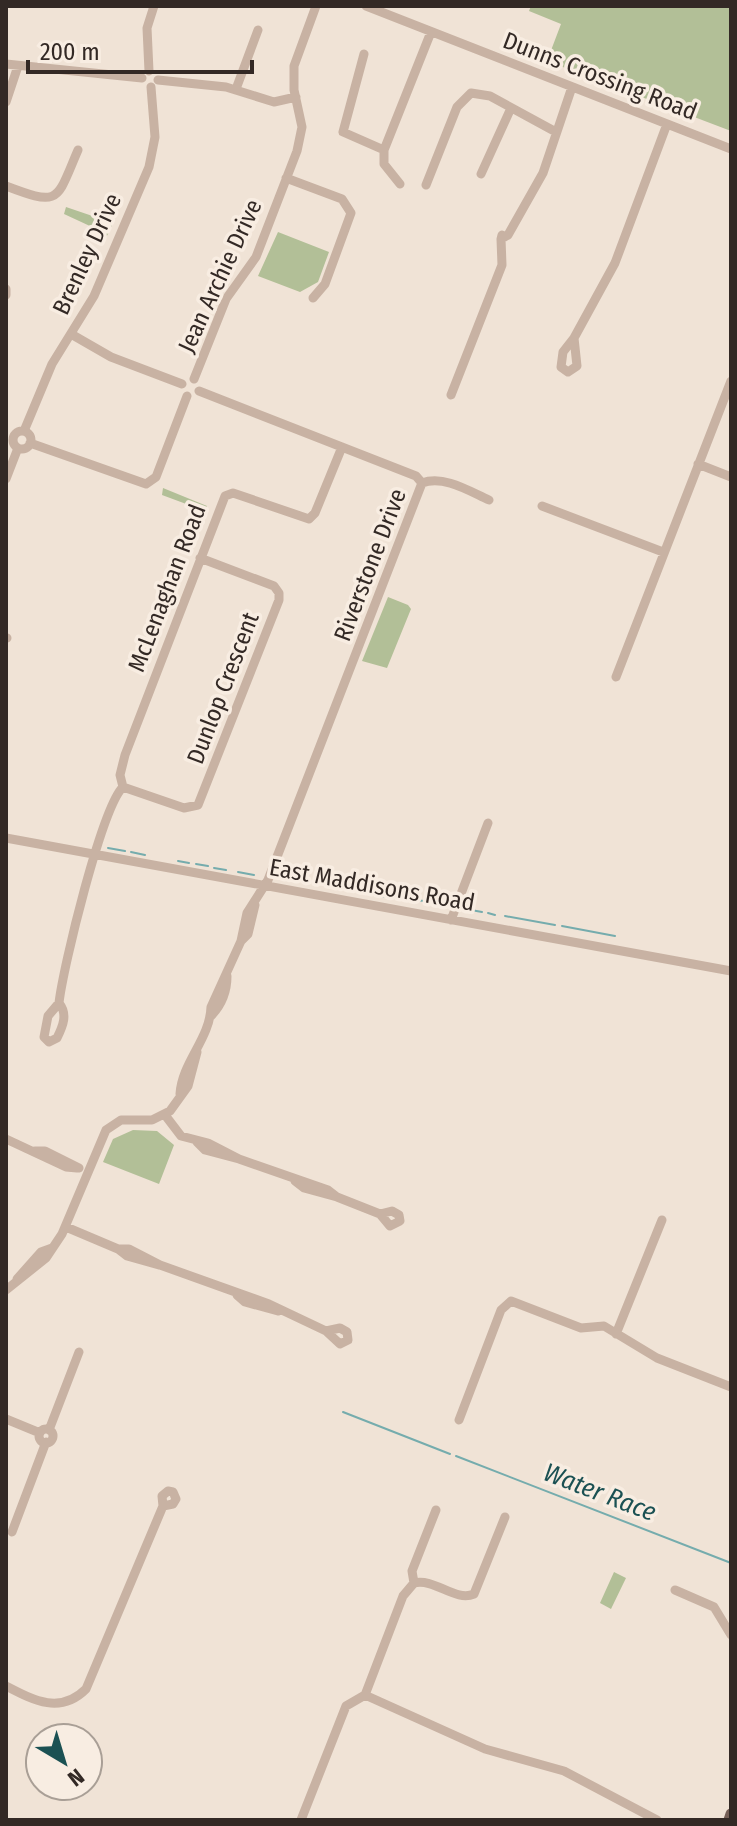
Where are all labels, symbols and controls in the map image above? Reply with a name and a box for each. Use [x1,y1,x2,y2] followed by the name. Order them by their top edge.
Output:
[28,24,252,74] scale bar
[499,26,701,126] street label: Dunns Crossing Road
[40,38,100,66] text: 200 m
[47,189,127,319] street label: Brenley Drive
[172,195,268,357] street label: Jean Archie Drive
[328,485,412,645] street label: Riverstone Drive
[122,500,212,676] street label: McLenaghan Road
[181,608,265,768] street label: Dunlop Crescent
[267,853,477,917] street label: East Maddisons Road
[539,1457,660,1528] water label: Water Race
[24,1722,104,1802] north arrow
[62,1763,90,1792] text: N

